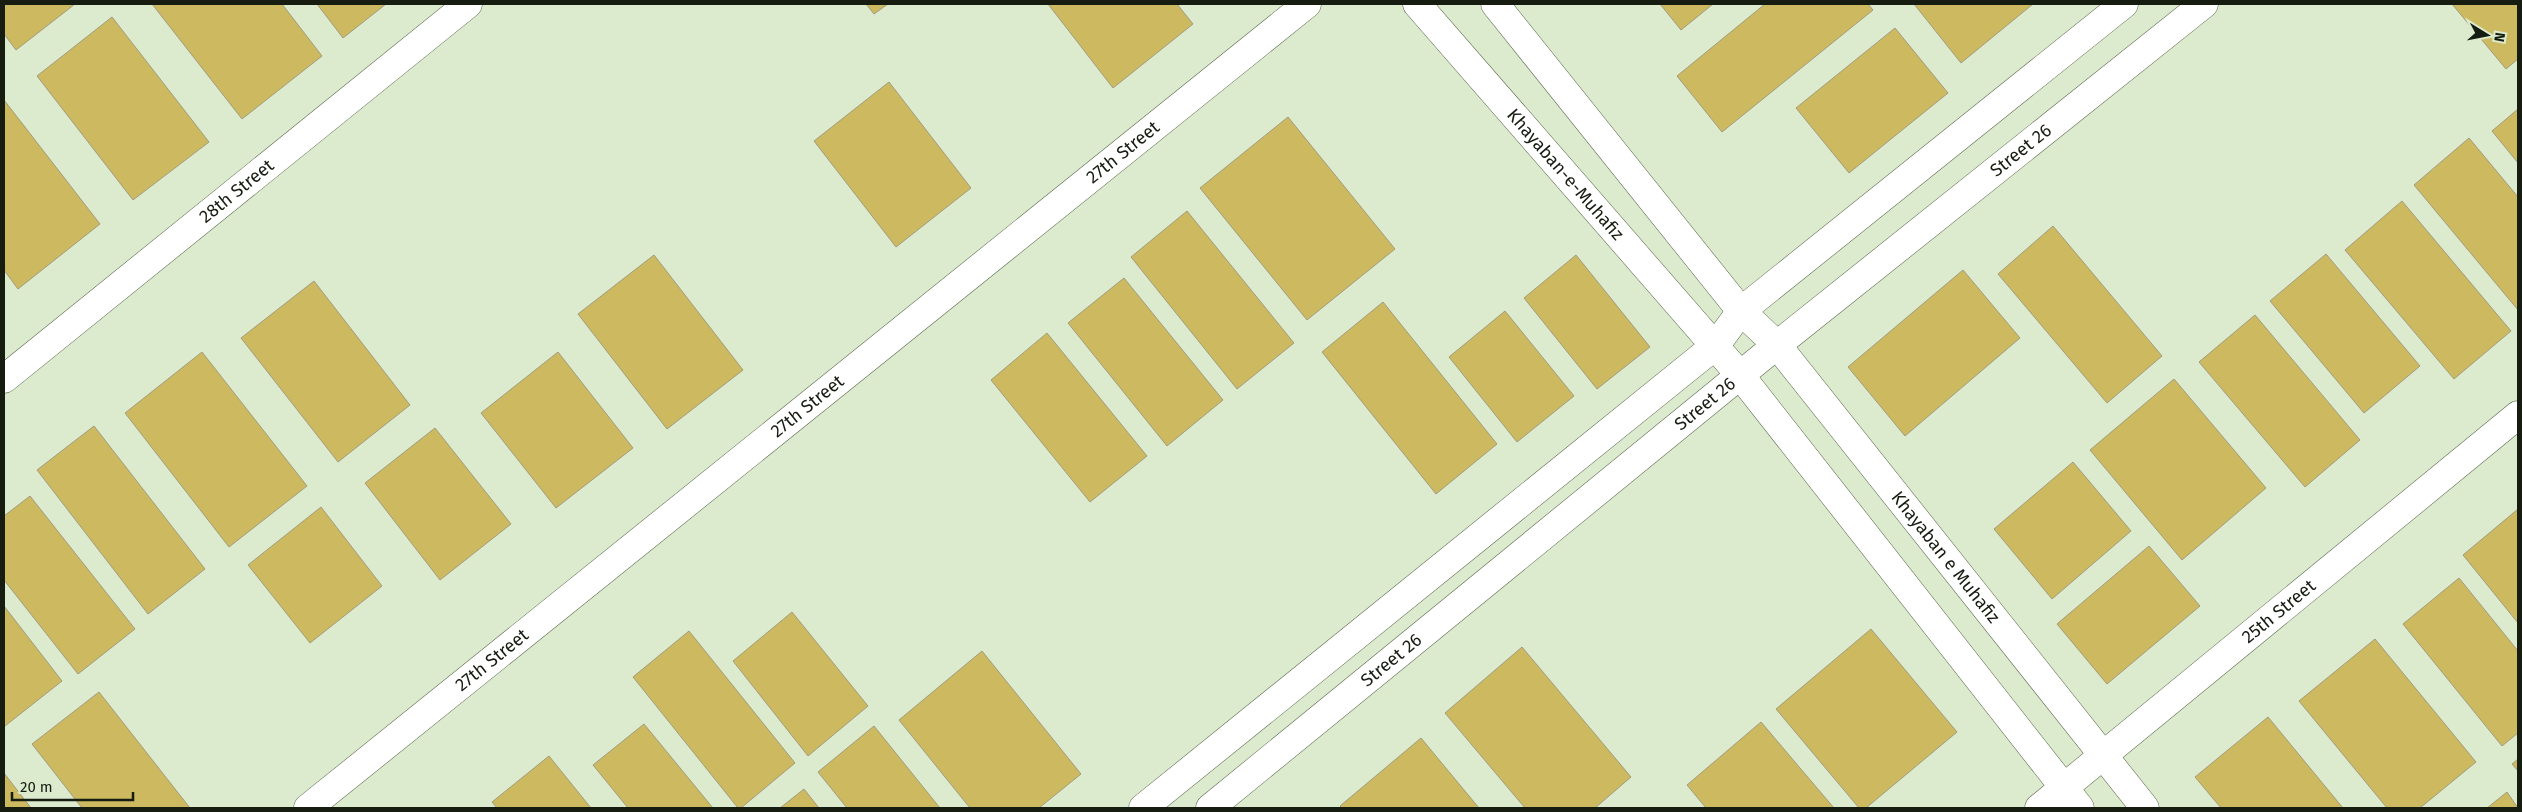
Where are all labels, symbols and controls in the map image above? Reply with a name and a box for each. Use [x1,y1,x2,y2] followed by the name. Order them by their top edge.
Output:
[2462,10,2512,60] north arrow
[2490,31,2508,43] text: N
[1502,104,1629,245] street label: Khayaban-e-Muhafiz
[1082,116,1164,188] street label: 27th Street
[1986,119,2056,181] street label: Street 26
[195,154,279,228] street label: 28th Street
[766,370,849,442] street label: 27th Street
[1670,372,1740,435] street label: Street 26
[1887,487,2005,628] street label: Khayaban e Muhafiz
[2237,574,2320,648] street label: 25th Street
[451,624,533,696] street label: 27th Street
[1356,629,1426,691] street label: Street 26
[12,770,134,802] scale bar
[20,778,53,796] text: 20 m

